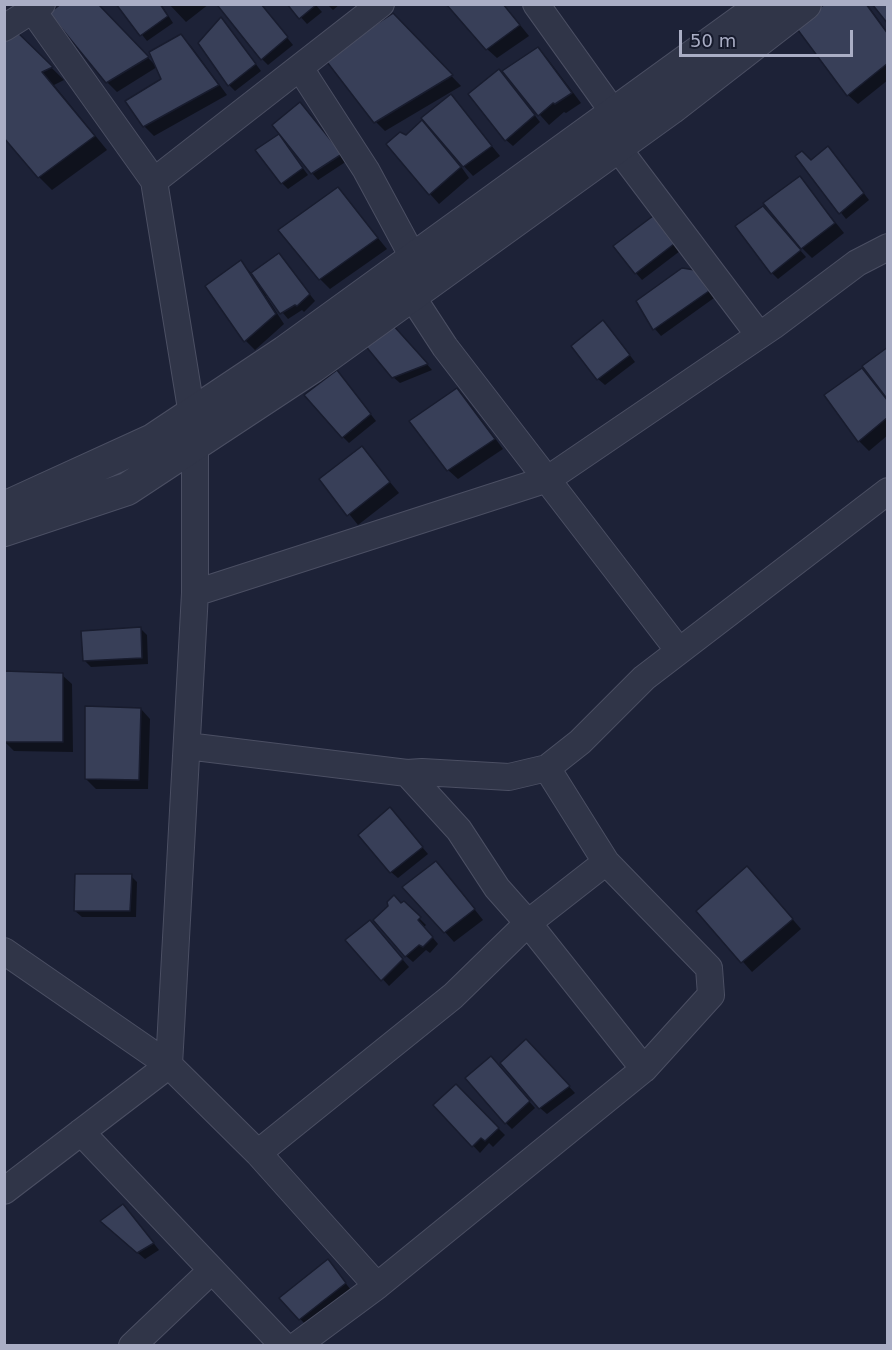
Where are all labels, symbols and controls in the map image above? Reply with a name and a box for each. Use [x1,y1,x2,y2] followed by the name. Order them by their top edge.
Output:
[682,18,856,56] scale bar
[690,30,736,51] text: 50 m

